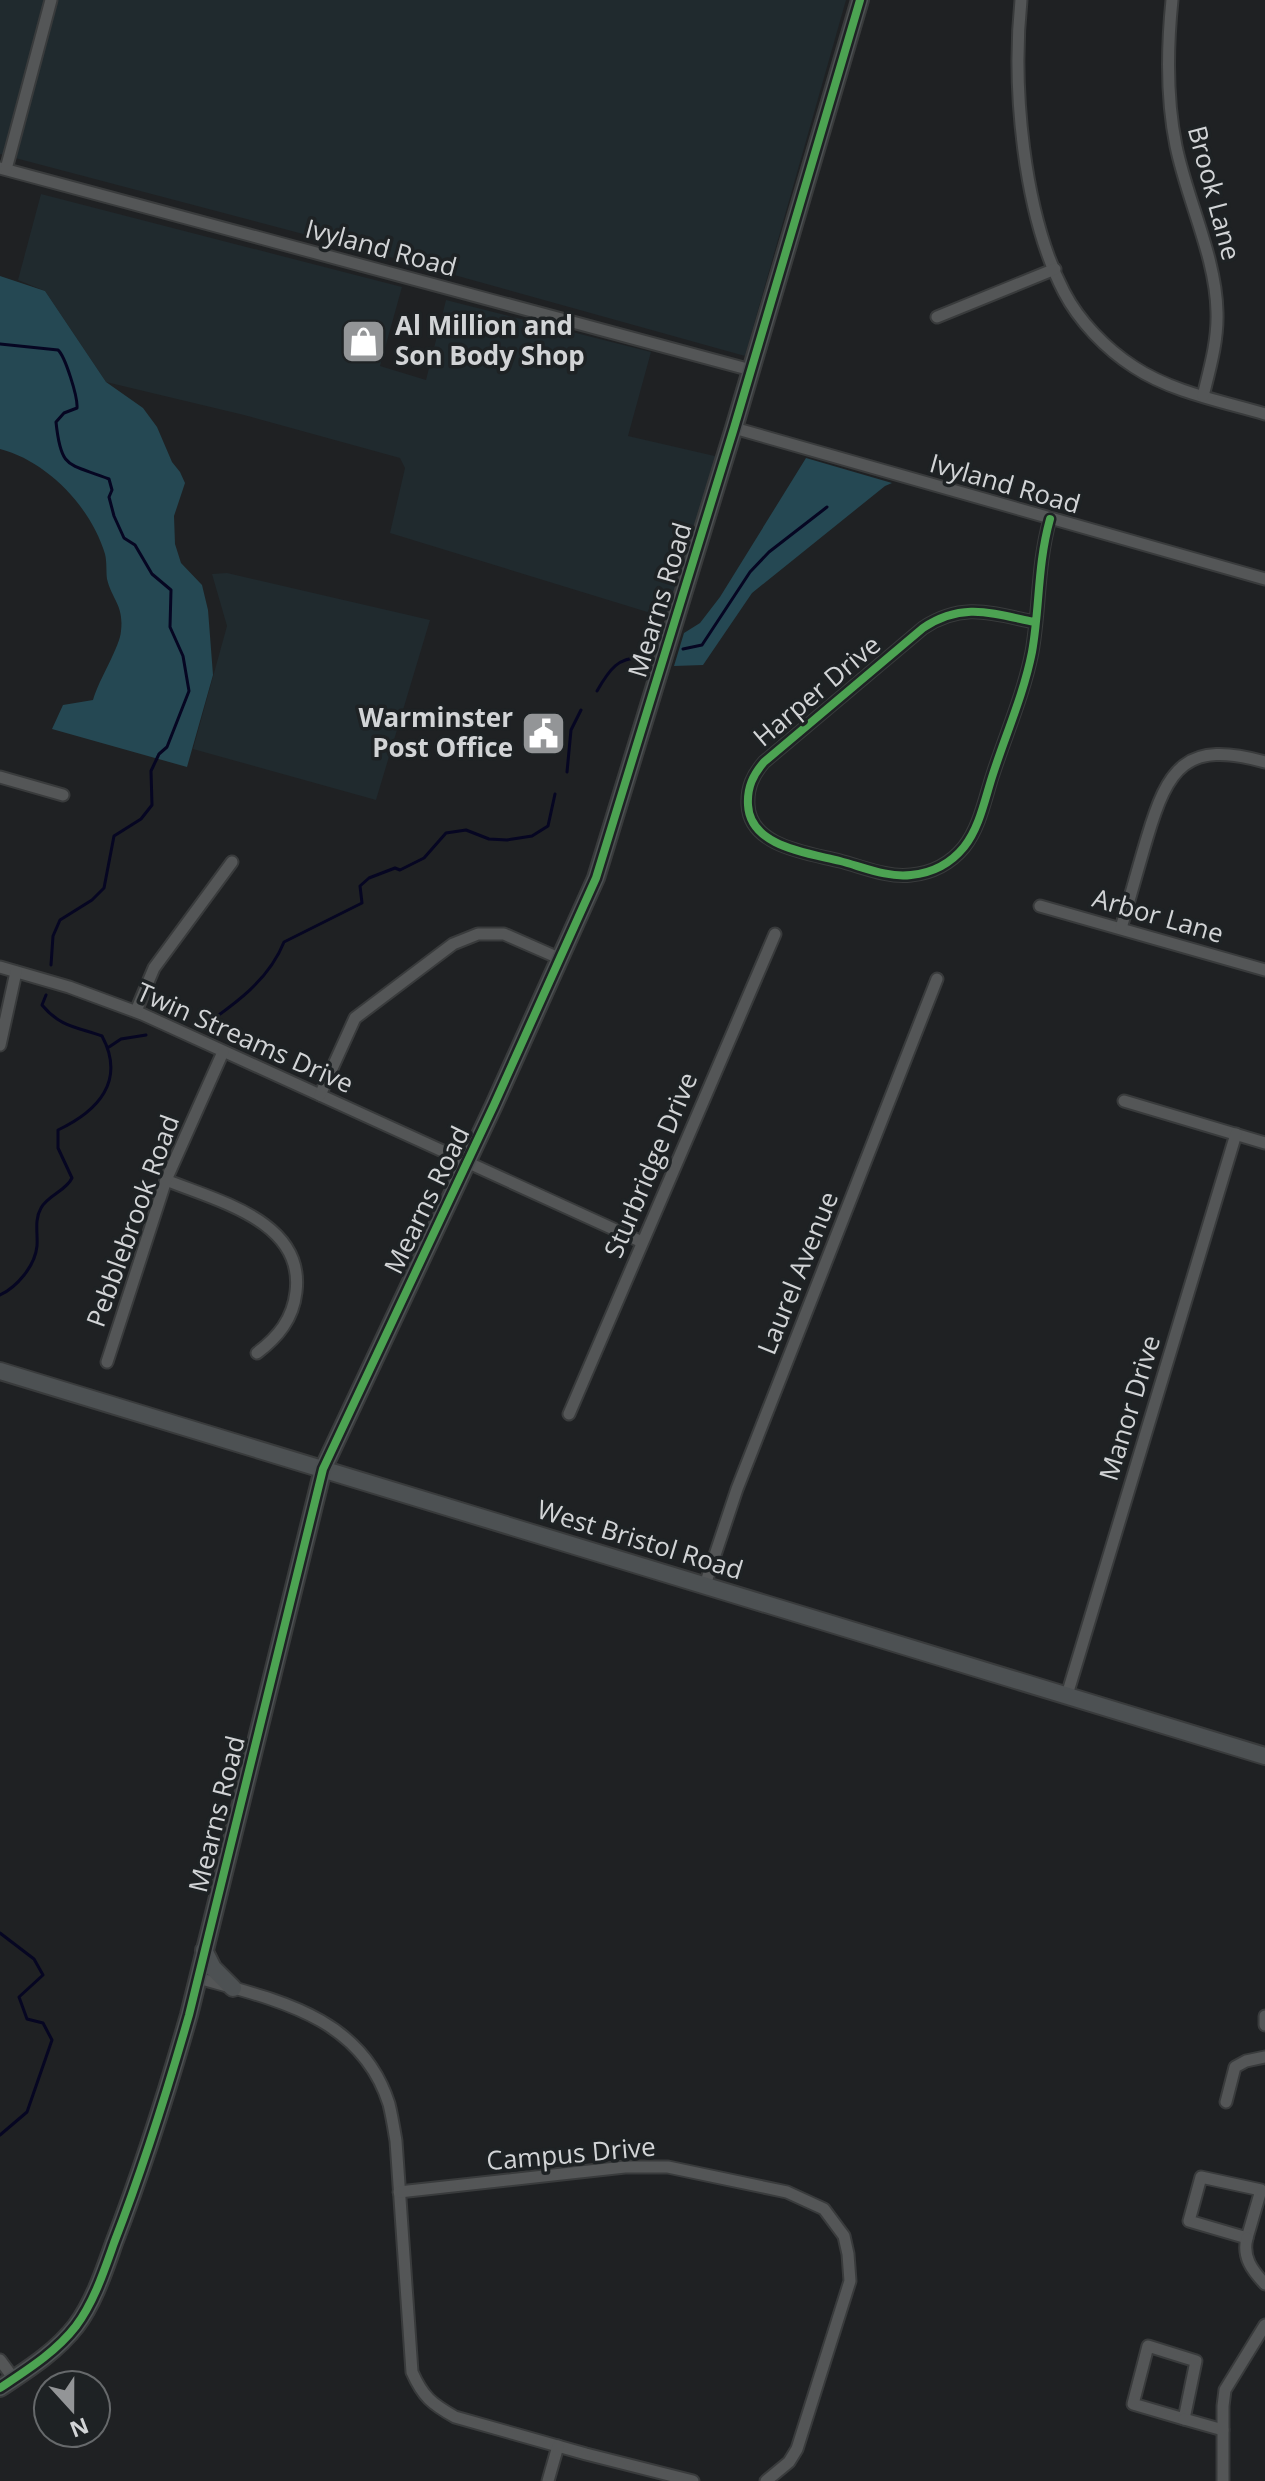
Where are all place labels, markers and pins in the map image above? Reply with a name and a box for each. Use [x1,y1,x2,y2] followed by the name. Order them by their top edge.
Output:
[395,307,585,373] place label: Al Million and Son Body Shop
[340,317,388,365] shop icon: Al Million and Son Body Shop
[358,699,513,765] place label: Warminster Post Office
[520,709,568,757] public building icon: Warminster Post Office

